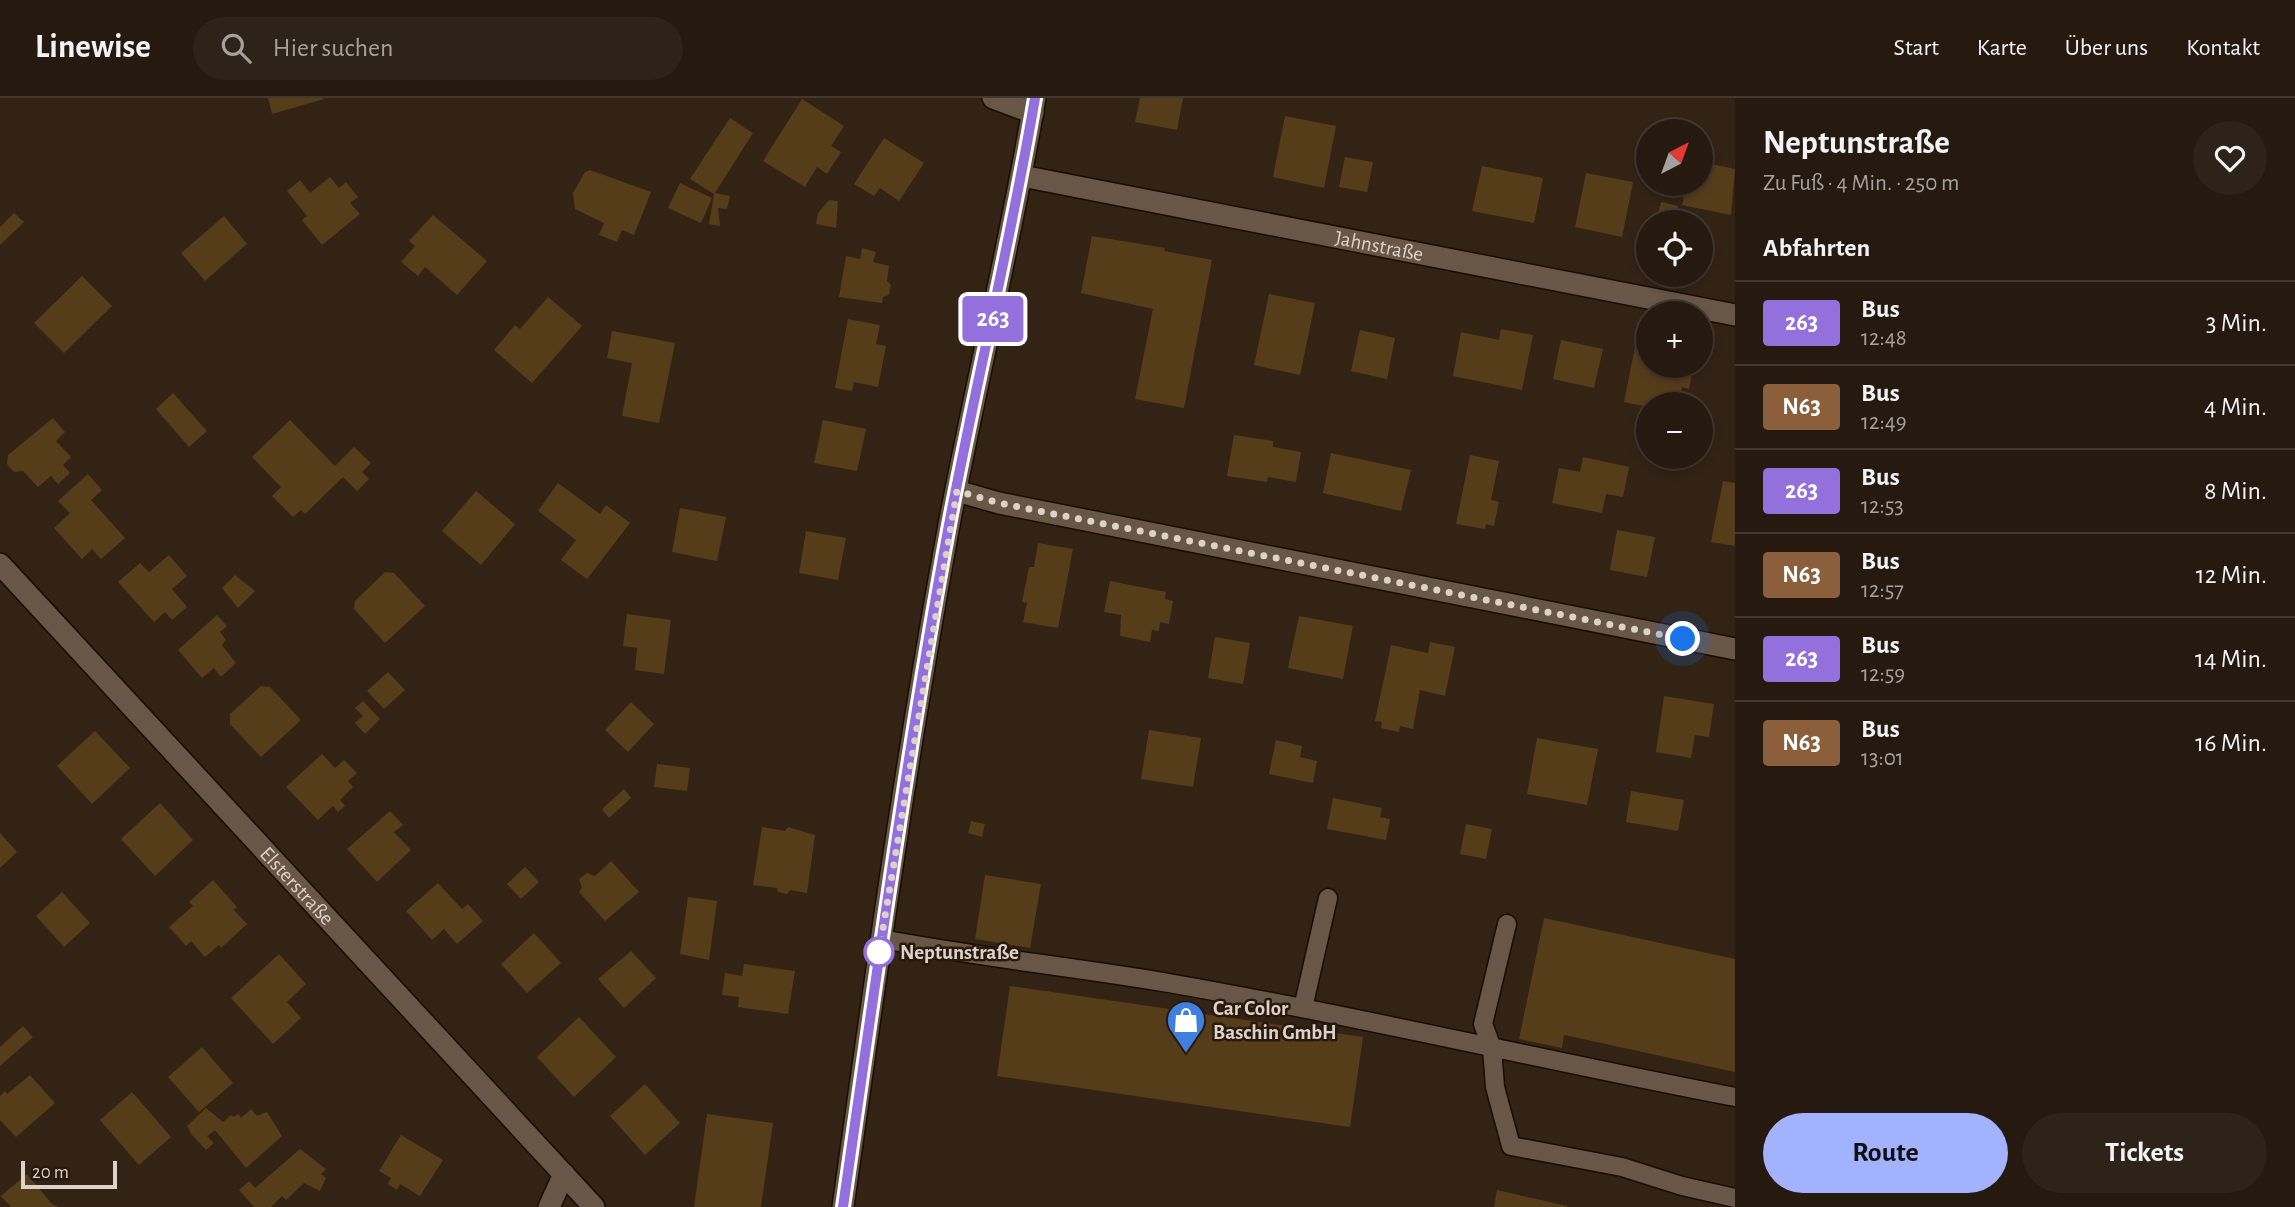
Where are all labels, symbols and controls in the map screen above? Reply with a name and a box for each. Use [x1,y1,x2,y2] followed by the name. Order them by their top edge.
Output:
[193,17,683,80] search box
[217,29,255,67] icon: search
[35,31,151,64] text: Linewise
[273,35,393,61] text: Hier suchen
[1894,36,1939,60] text: Start
[1977,36,2027,60] text: Karte
[2065,36,2148,60] text: Über uns
[2186,36,2260,60] text: Kontakt
[1636,119,1713,196] north arrow
[1636,119,1713,469] map controls
[2193,121,2267,195] button: heart
[1763,127,1950,160] text: Neptunstraße
[1763,172,1960,195] text: Zu Fuß · 4 Min. · 250 m
[1636,210,1713,287] button: locate
[1333,227,1425,265] street label: Jahnstraße
[1763,235,1870,261] text: Abfahrten
[953,296,1033,342] line badge: 263
[1861,296,1900,322] text: Bus
[1636,301,1713,378] button: +
[976,307,1010,331] text: 263
[2206,310,2267,336] text: 3 Min.
[1785,311,1818,335] text: 263
[1861,327,1907,350] text: 12:48
[1861,380,1900,406] text: Bus
[1636,392,1713,469] button: −
[2204,394,2267,420] text: 4 Min.
[1782,395,1821,419] text: N63
[1861,411,1907,434] text: 12:49
[1861,464,1900,490] text: Bus
[2204,478,2267,504] text: 8 Min.
[1785,479,1818,503] text: 263
[1861,495,1904,518] text: 12:53
[1861,548,1900,574] text: Bus
[2196,562,2267,588] text: 12 Min.
[1782,563,1821,587] text: N63
[1861,579,1904,602] text: 12:57
[1665,621,1700,656] your location
[1861,632,1900,658] text: Bus
[2195,646,2267,672] text: 14 Min.
[1785,647,1818,671] text: 263
[1861,663,1905,686] text: 12:59
[1861,716,1900,742] text: Bus
[2195,730,2267,756] text: 16 Min.
[1782,731,1821,755] text: N63
[1861,747,1904,770] text: 13:01
[256,843,338,929] street label: Elsterstraße
[864,937,894,967] marker: Neptunstraße
[900,942,1019,963] place label: Neptunstraße
[1213,998,1337,1043] place label: Car Color Baschin GmbH
[1165,999,1207,1054] shop icon: Car Color Baschin GmbH
[1763,1113,2008,1193] button: Route
[2022,1113,2267,1193] button: Tickets
[21,1158,117,1190] scale bar
[32,1163,69,1182] text: 20 m

